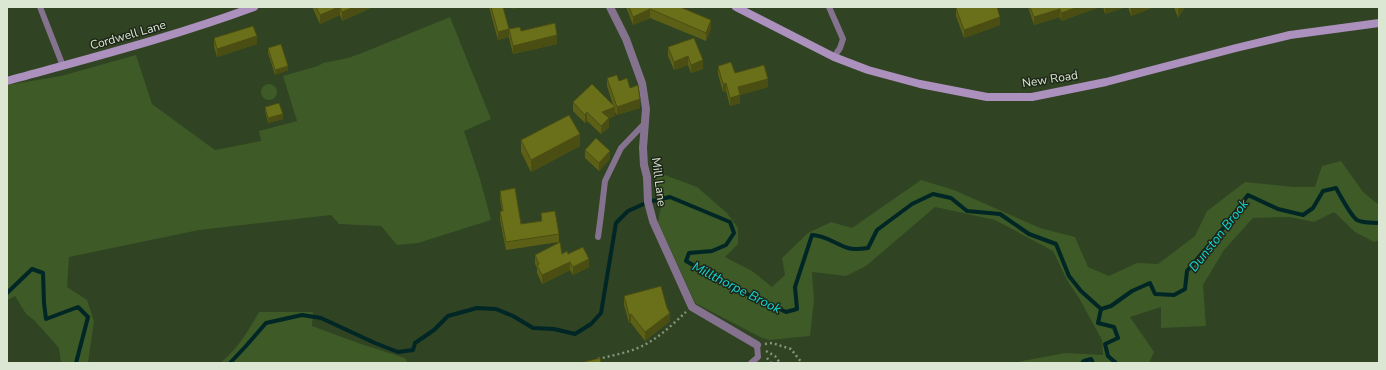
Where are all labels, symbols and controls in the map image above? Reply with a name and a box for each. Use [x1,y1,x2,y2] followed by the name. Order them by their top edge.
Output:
[88,17,168,53] street label: Cordwell Lane
[1021,67,1079,91] street label: New Road
[648,157,670,207] street label: Mill Lane
[1185,195,1253,276] water label: Dunston Brook
[689,258,785,318] water label: Millthorpe Brook

